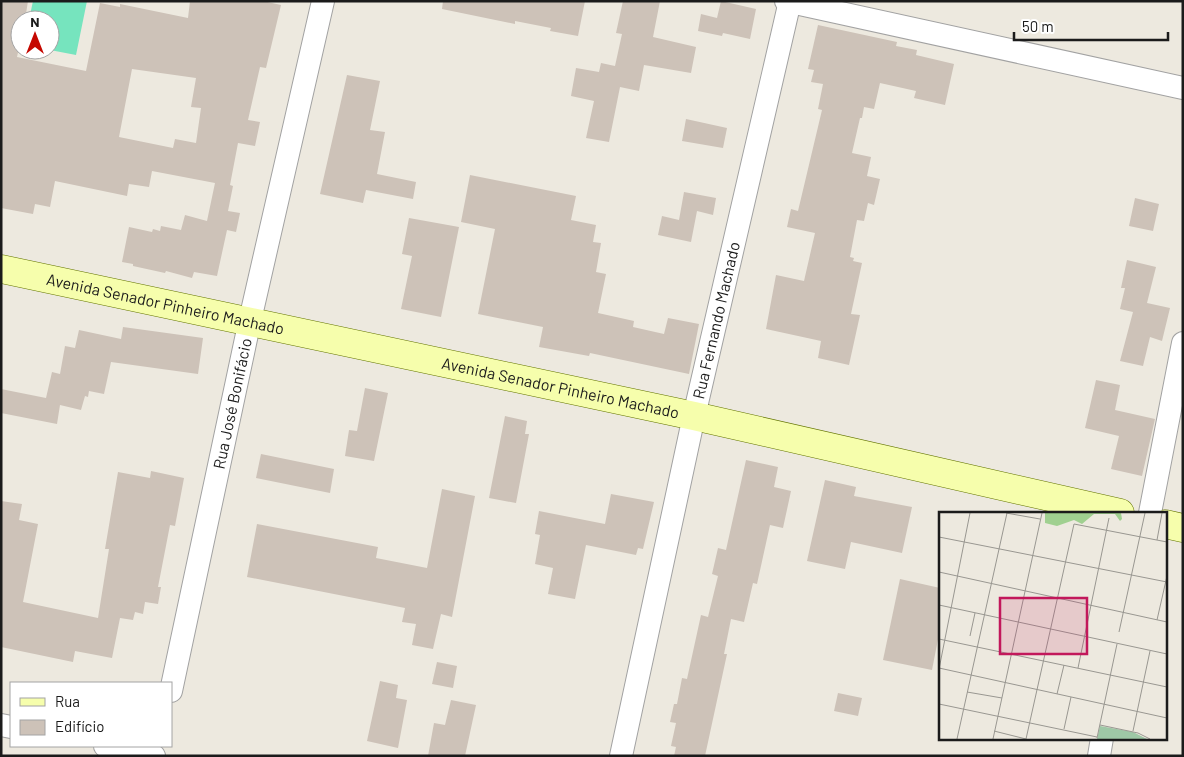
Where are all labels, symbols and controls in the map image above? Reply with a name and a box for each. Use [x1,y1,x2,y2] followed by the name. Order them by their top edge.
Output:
[10,10,60,60] north arrow
[1014,10,1168,42] scale bar
[30,13,40,30] text: N
[1022,17,1054,35] text: 50 m
[688,240,743,401] street label: Rua Fernando Machado
[45,269,286,338] street label: Avenida Senador Pinheiro Machado
[209,336,255,471] street label: Rua José Bonifácio
[440,353,681,422] street label: Avenida Senador Pinheiro Machado
[939,512,1166,740] inset map
[10,682,172,747] legend
[55,692,80,710] text: Rua
[55,717,104,735] text: Edifício

